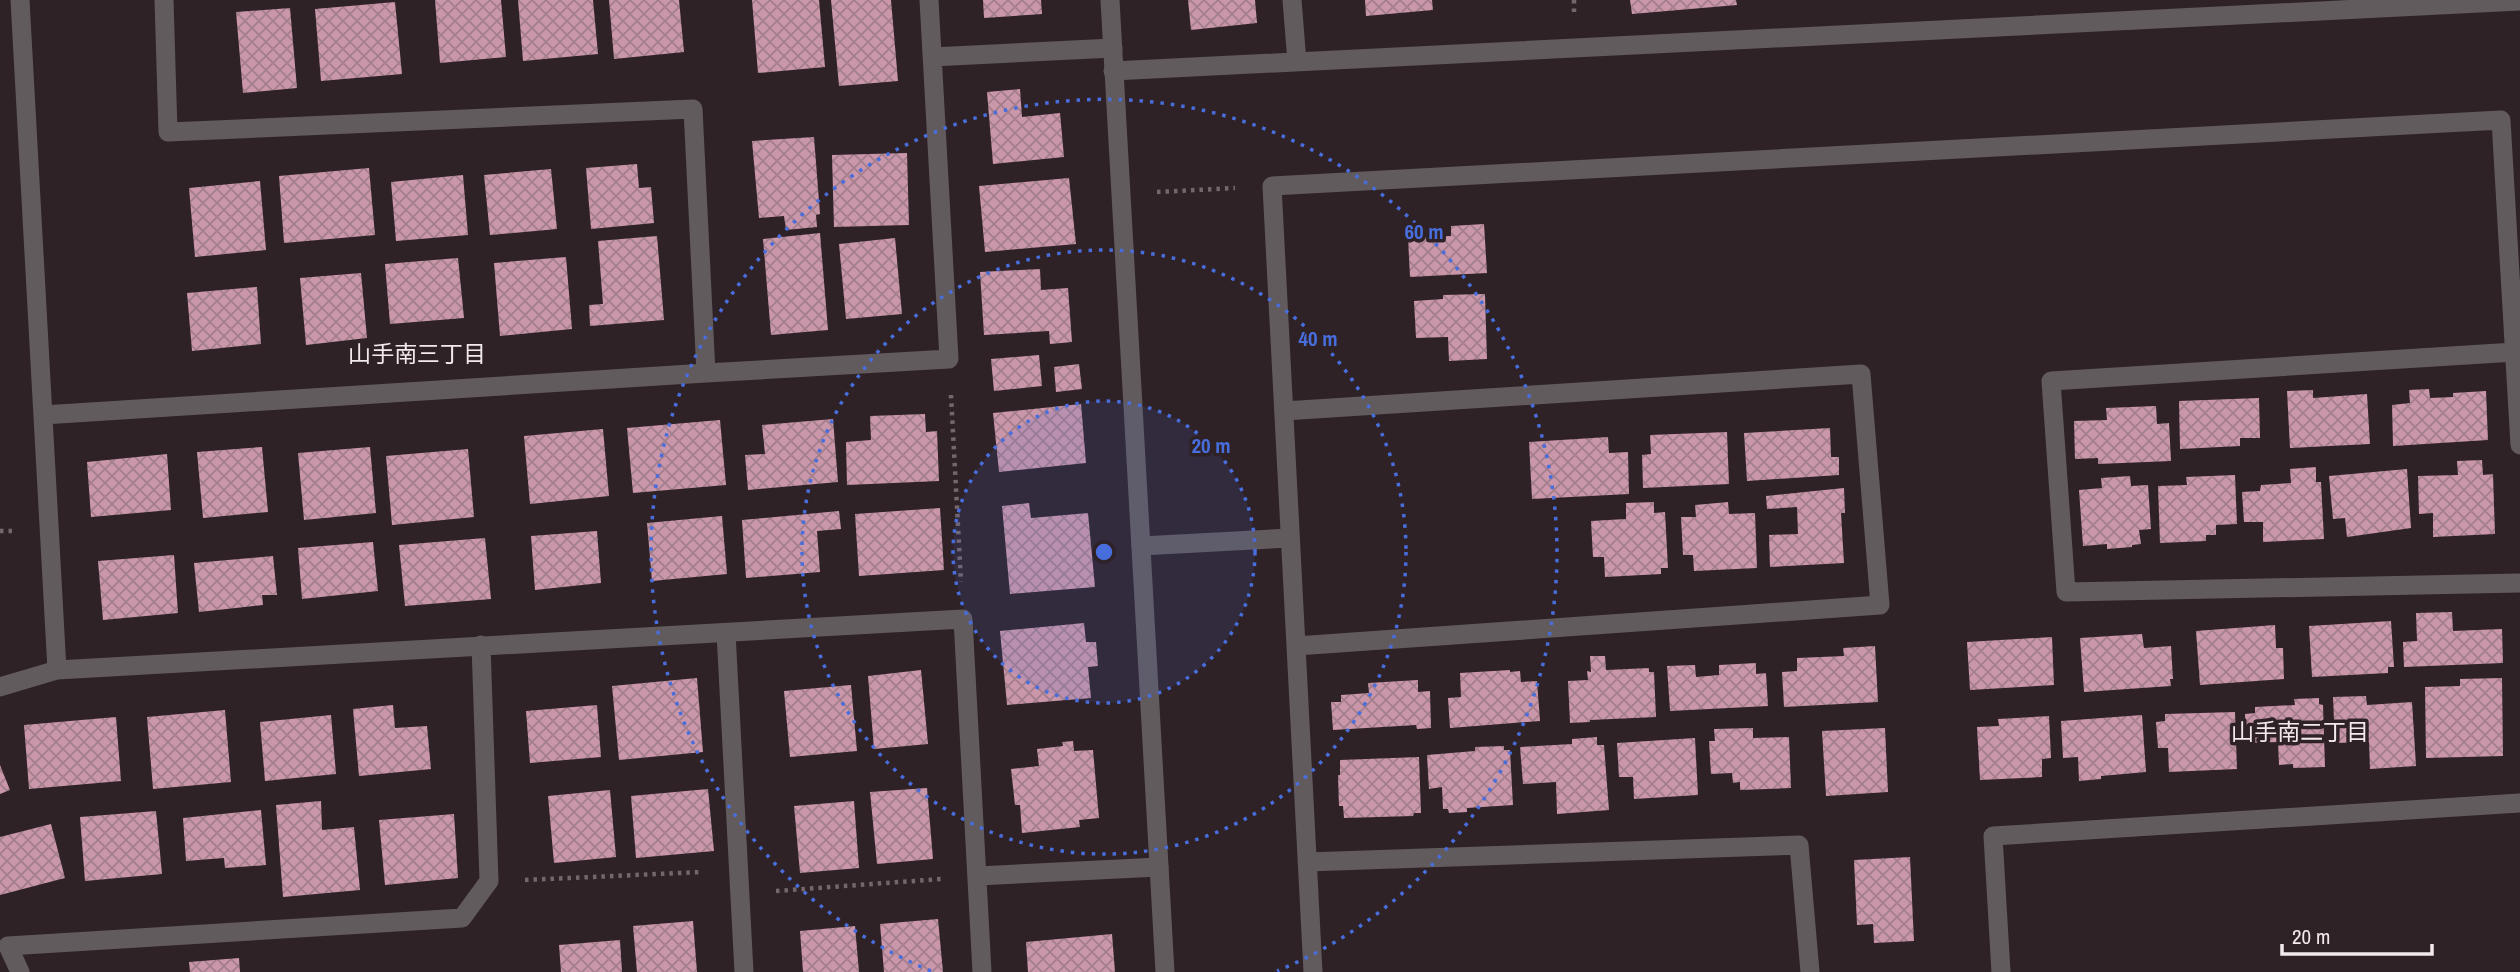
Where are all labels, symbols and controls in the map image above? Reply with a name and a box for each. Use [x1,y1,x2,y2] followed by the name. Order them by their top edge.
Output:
[1404,217,1444,246] text: 60 m
[1298,324,1338,353] text: 40 m
[348,338,486,369] district label: 山手南三丁目
[1191,431,1231,460] text: 20 m
[1092,540,1116,564] centre of rings
[2231,716,2369,747] district label: 山手南二丁目
[2282,912,2432,956] scale bar
[2292,922,2330,951] text: 20 m

